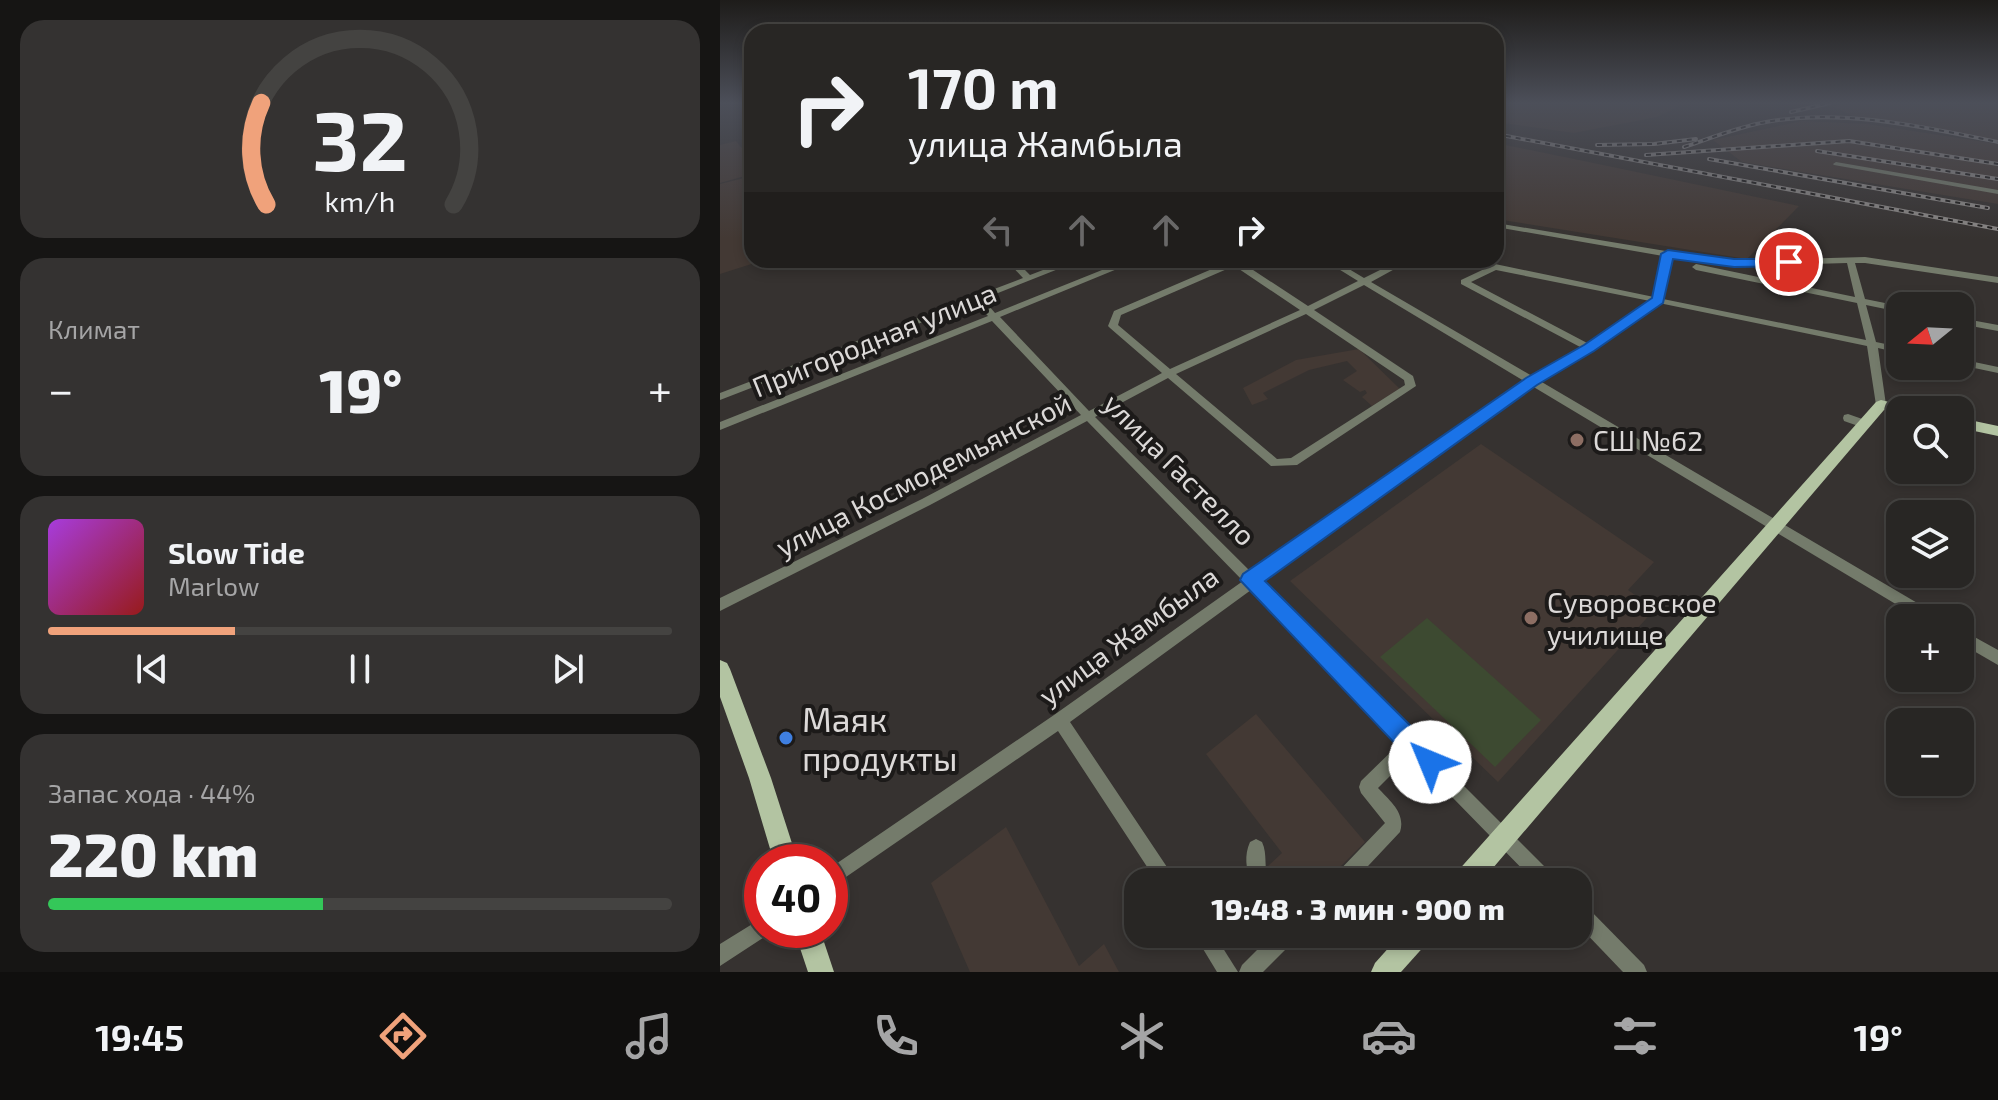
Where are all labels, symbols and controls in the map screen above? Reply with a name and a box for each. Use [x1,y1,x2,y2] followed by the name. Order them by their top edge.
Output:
[908,53,1059,120] text: 170 m
[776,56,880,160] icon: right
[312,88,408,188] text: 32
[908,121,1183,164] text: улица Жамбыла
[325,183,395,218] text: km/h
[976,208,1020,252] icon: left
[1060,208,1104,252] icon: ahead
[1144,208,1188,252] icon: ahead
[1228,208,1272,252] icon: right
[1755,228,1823,296] pin
[1767,240,1811,284] icon: arrive
[747,275,1001,403] street label: Пригородная улица
[1886,292,1974,380] north arrow
[1886,292,1974,796] map controls
[48,313,140,344] text: Климат
[319,353,402,425] text: 19°
[48,362,74,415] text: −
[648,362,672,415] text: +
[770,385,1076,563] street label: улица Космодемьянской
[1097,386,1263,552] street label: улица Гастелло
[1886,396,1974,484] button: search
[1593,423,1703,457] place label: СШ №62
[1568,431,1586,449] marker: СШ №62
[1886,500,1974,588] button: layers
[168,534,305,570] text: Slow Tide
[1032,558,1224,712] street label: улица Жамбыла
[168,570,259,601] text: Marlow
[1547,585,1717,651] place label: Суворовское училище
[1886,604,1974,692] button: +
[1522,609,1540,627] marker: Суворовское училище
[130,647,174,691] icon: previous
[338,647,382,691] icon: pause
[546,647,590,691] icon: next
[802,698,957,779] place label: Маяк продукты
[1886,708,1974,796] button: −
[1388,720,1472,804] position arrow
[777,729,795,747] marker: Маяк продукты
[48,777,255,808] text: Запас хода · 44%
[48,817,259,889] text: 220 km
[744,844,848,948] speed limit sign: 40
[1211,890,1505,926] text: 19:48 · 3 мин · 900 m
[375,1008,431,1064] icon: directions
[621,1008,677,1064] icon: music
[868,1008,924,1064] icon: phone
[1114,1008,1170,1064] icon: climate
[1361,1008,1417,1064] icon: car
[1607,1008,1663,1064] icon: filters
[95,1015,184,1058] text: 19:45
[1853,1015,1903,1058] text: 19°

